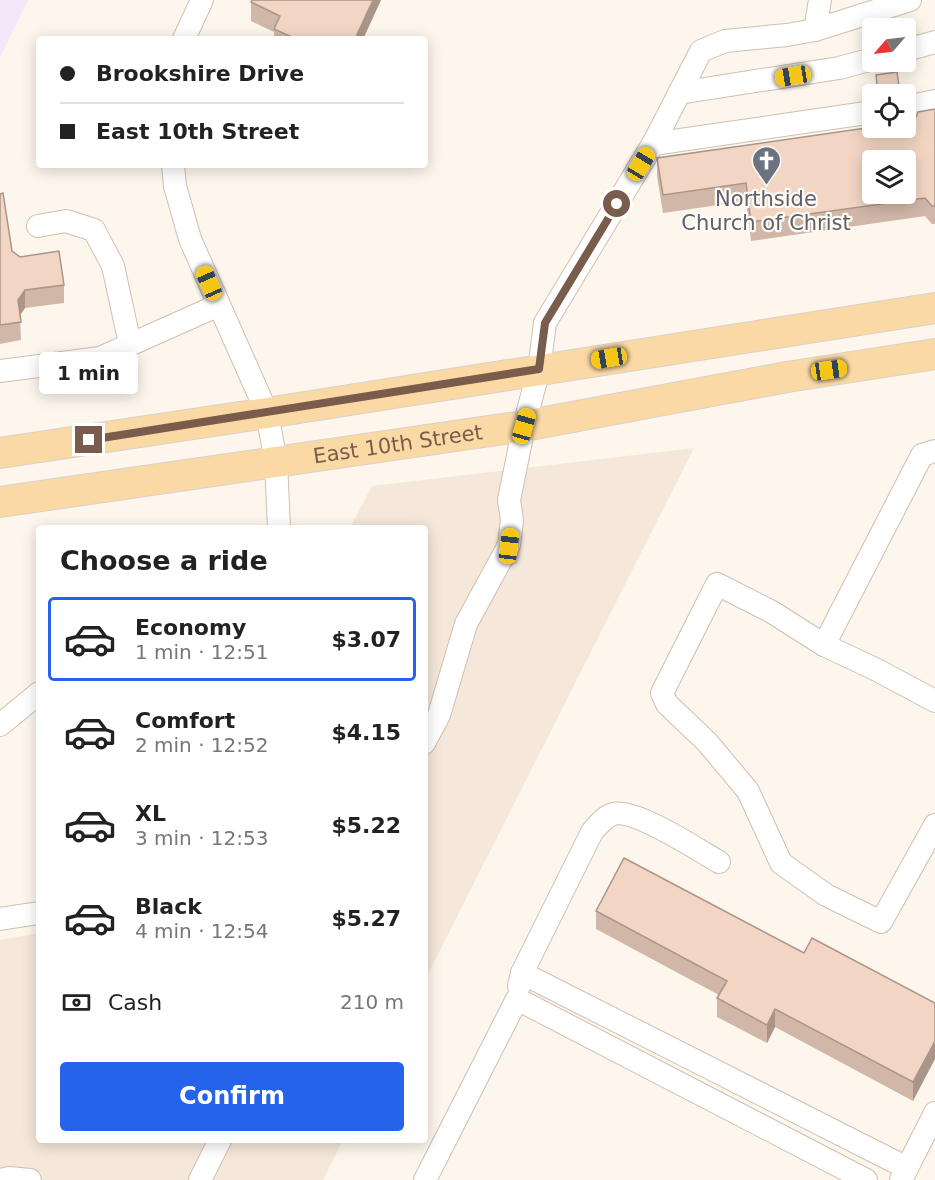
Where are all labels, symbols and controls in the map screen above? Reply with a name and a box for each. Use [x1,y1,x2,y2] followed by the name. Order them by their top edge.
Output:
[862,18,916,72] north arrow
[862,18,916,204] map controls
[96,61,304,86] text: Brookshire Drive
[774,64,812,88] car
[862,84,916,138] button: locate
[96,119,299,144] text: East 10th Street
[624,144,658,184] car
[750,144,782,186] church icon: Northside Church of Christ
[862,150,916,204] button: layers
[681,187,851,235] place label: Northside Church of Christ
[603,190,630,217] route start
[193,263,225,303] car
[590,346,628,370] car
[40,353,138,395] callout: 1 min
[810,359,848,381] car
[57,361,120,385] text: 1 min
[510,406,538,446] car
[312,420,484,468] street label: East 10th Street
[75,426,102,453] route end
[498,527,520,565] car
[60,545,268,576] text: Choose a ride
[63,612,117,666] icon: car
[135,615,246,640] text: Economy
[331,627,401,652] text: $3.07
[135,640,269,664] text: 1 min · 12:51
[63,705,117,759] icon: car
[135,708,235,733] text: Comfort
[331,720,401,745] text: $4.15
[135,733,269,757] text: 2 min · 12:52
[63,798,117,852] icon: car
[135,801,166,826] text: XL
[331,813,401,838] text: $5.22
[135,826,269,850] text: 3 min · 12:53
[63,891,117,945] icon: car
[135,894,202,919] text: Black
[331,906,401,931] text: $5.27
[135,919,269,943] text: 4 min · 12:54
[60,986,93,1019] icon: cash
[108,990,162,1015] text: Cash
[340,990,404,1014] text: 210 m
[60,1062,404,1131] button: Confirm

